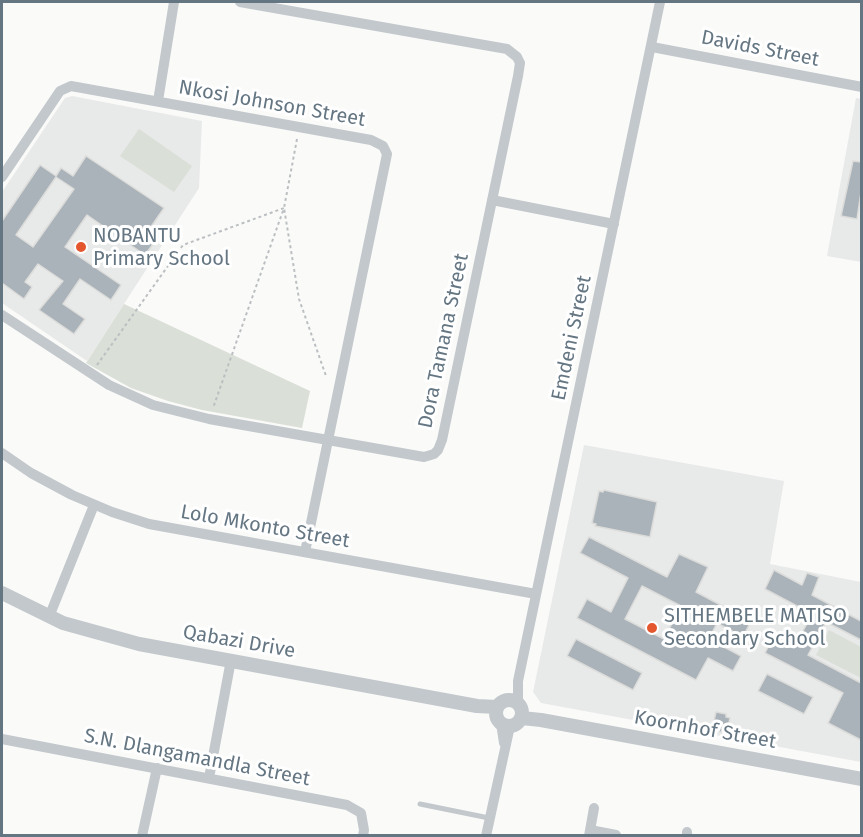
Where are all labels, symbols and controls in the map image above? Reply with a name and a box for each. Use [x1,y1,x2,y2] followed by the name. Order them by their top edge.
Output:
[699,26,821,72] street label: Davids Street
[177,76,367,132] street label: Nkosi Johnson Street
[93,224,230,271] place label: NOBANTU Primary School
[74,240,88,254] marker: NOBANTU Primary School
[414,251,474,431] street label: Dora Tamana Street
[547,273,597,403] street label: Emdeni Street
[179,500,351,554] street label: Lolo Mkonto Street
[664,604,847,651] place label: SITHEMBELE MATISO Secondary School
[181,620,297,664] street label: Qabazi Drive
[645,621,659,635] marker: SITHEMBELE MATISO Secondary School
[632,706,778,754] street label: Koornhof Street
[82,724,312,792] street label: S.N. Dlangamandla Street

